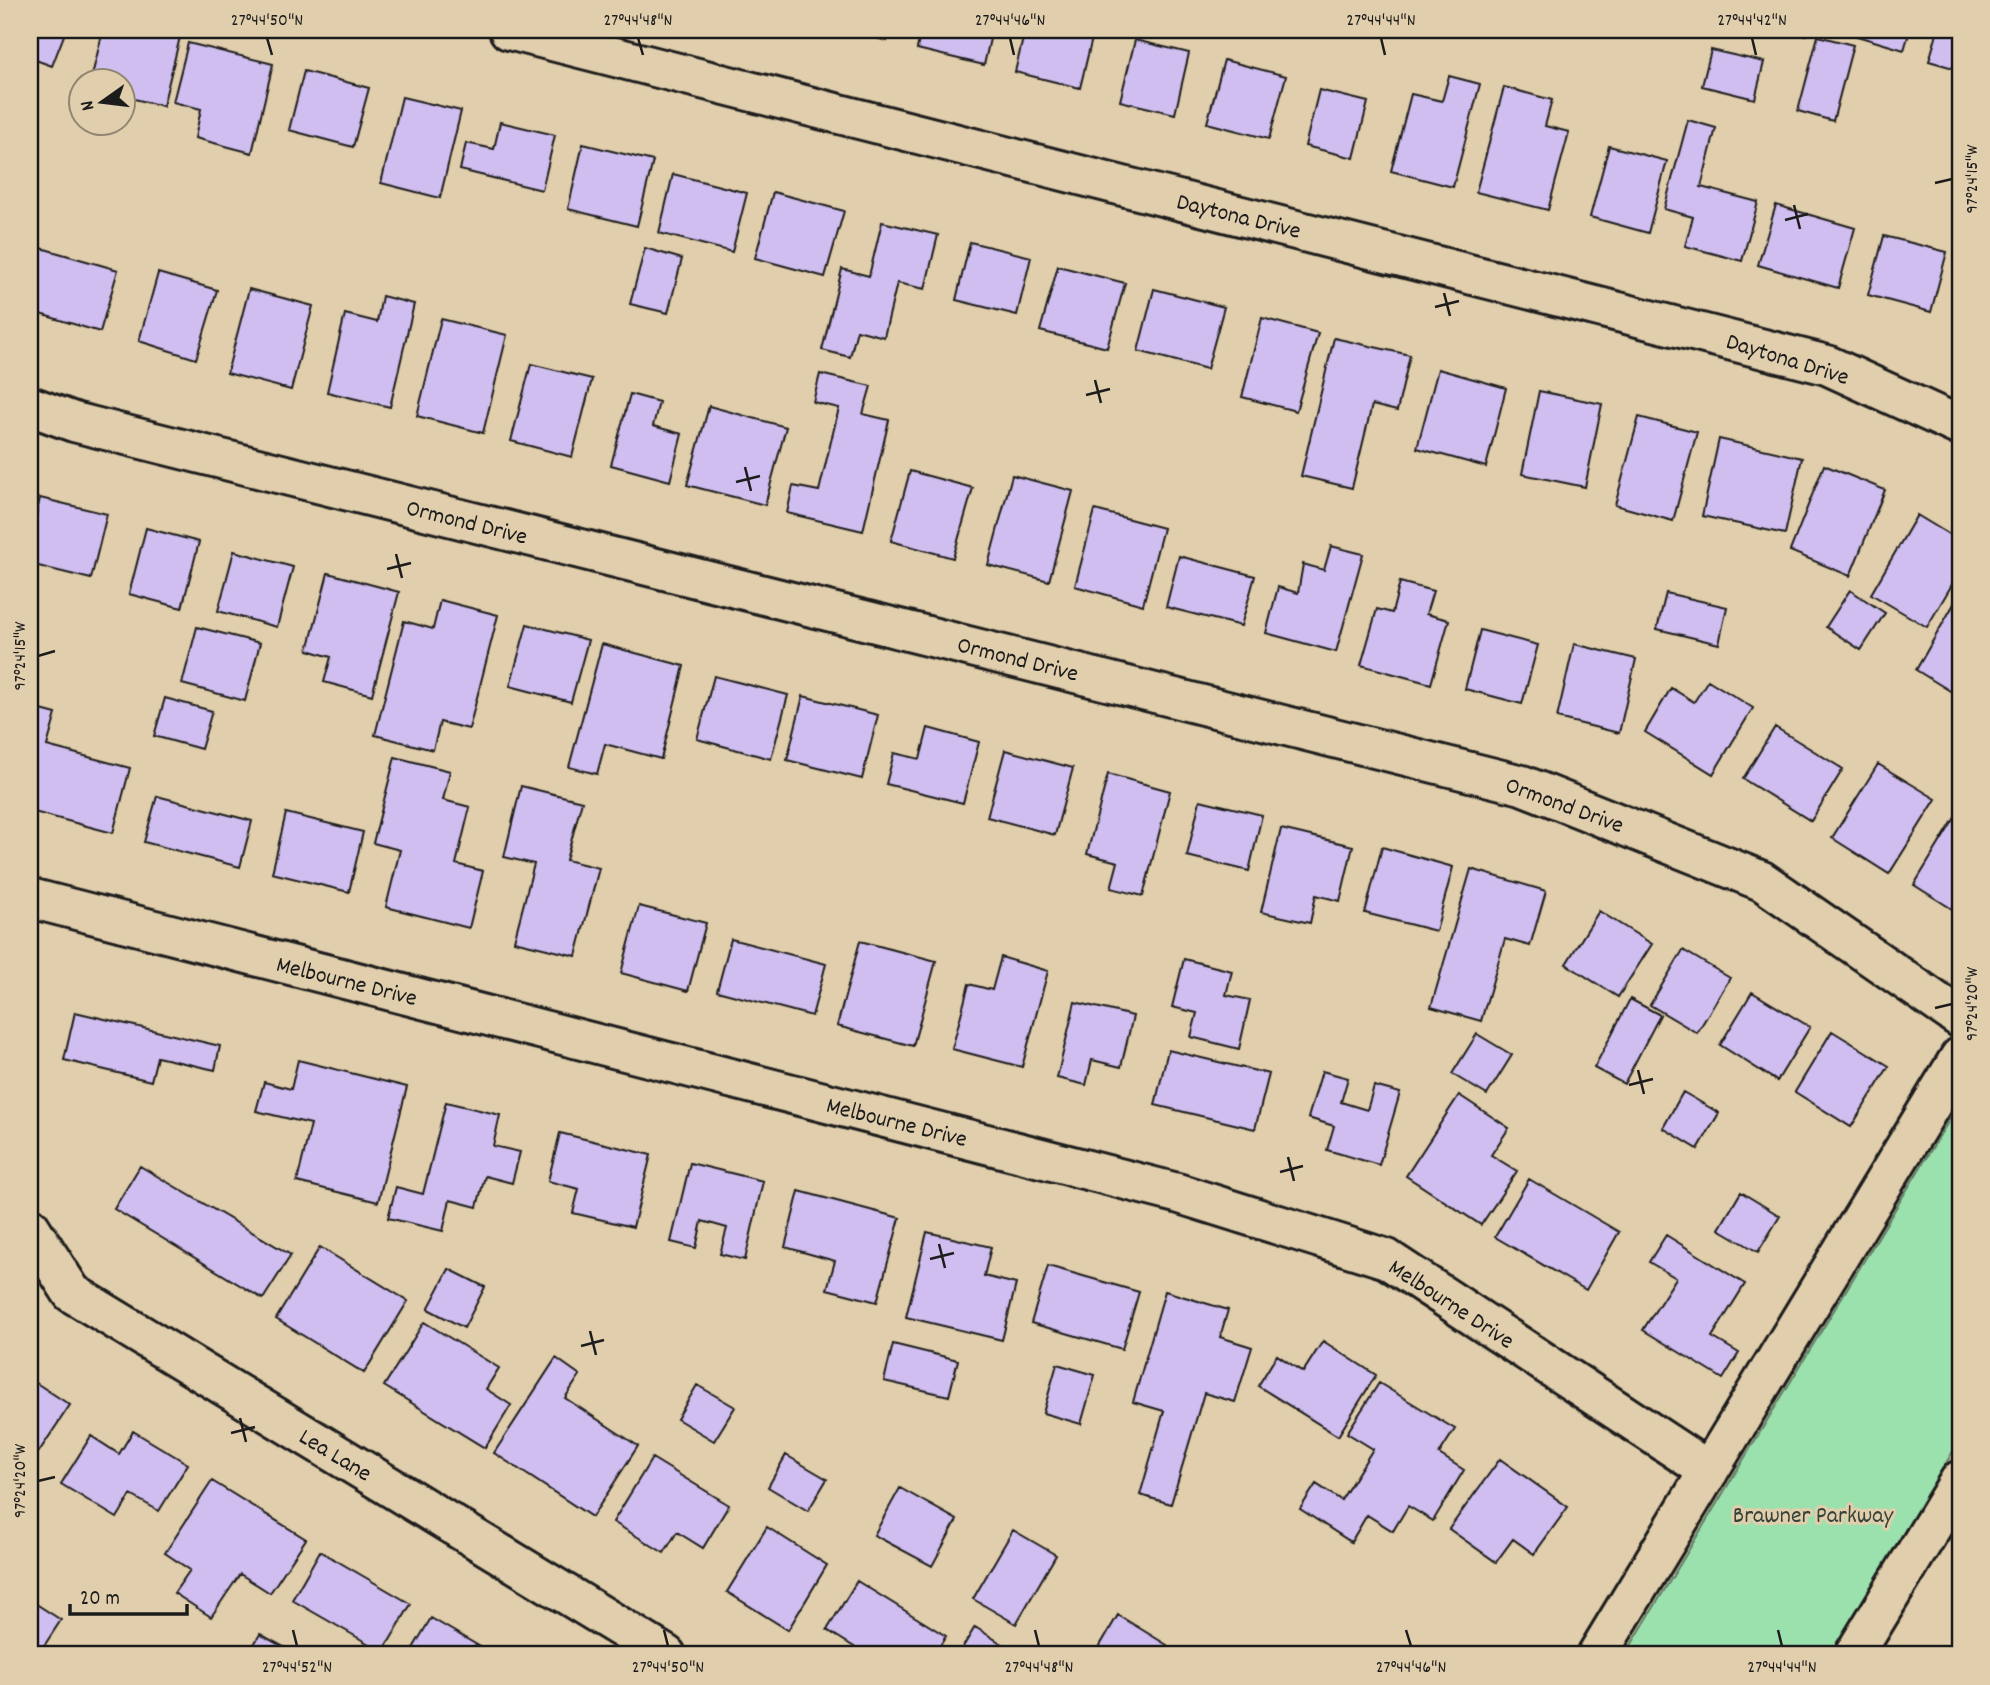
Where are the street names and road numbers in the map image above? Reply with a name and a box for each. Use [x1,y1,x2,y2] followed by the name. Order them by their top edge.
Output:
[1173,186,1304,250] street label: Daytona Drive
[1721,326,1853,396] street label: Daytona Drive
[402,492,531,555] street label: Ormond Drive
[953,629,1082,692] street label: Ormond Drive
[1500,770,1628,844] street label: Ormond Drive
[272,949,420,1017] street label: Melbourne Drive
[822,1090,970,1158] street label: Melbourne Drive
[1381,1252,1520,1359] street label: Melbourne Drive
[291,1421,377,1492] street label: Lea Lane

